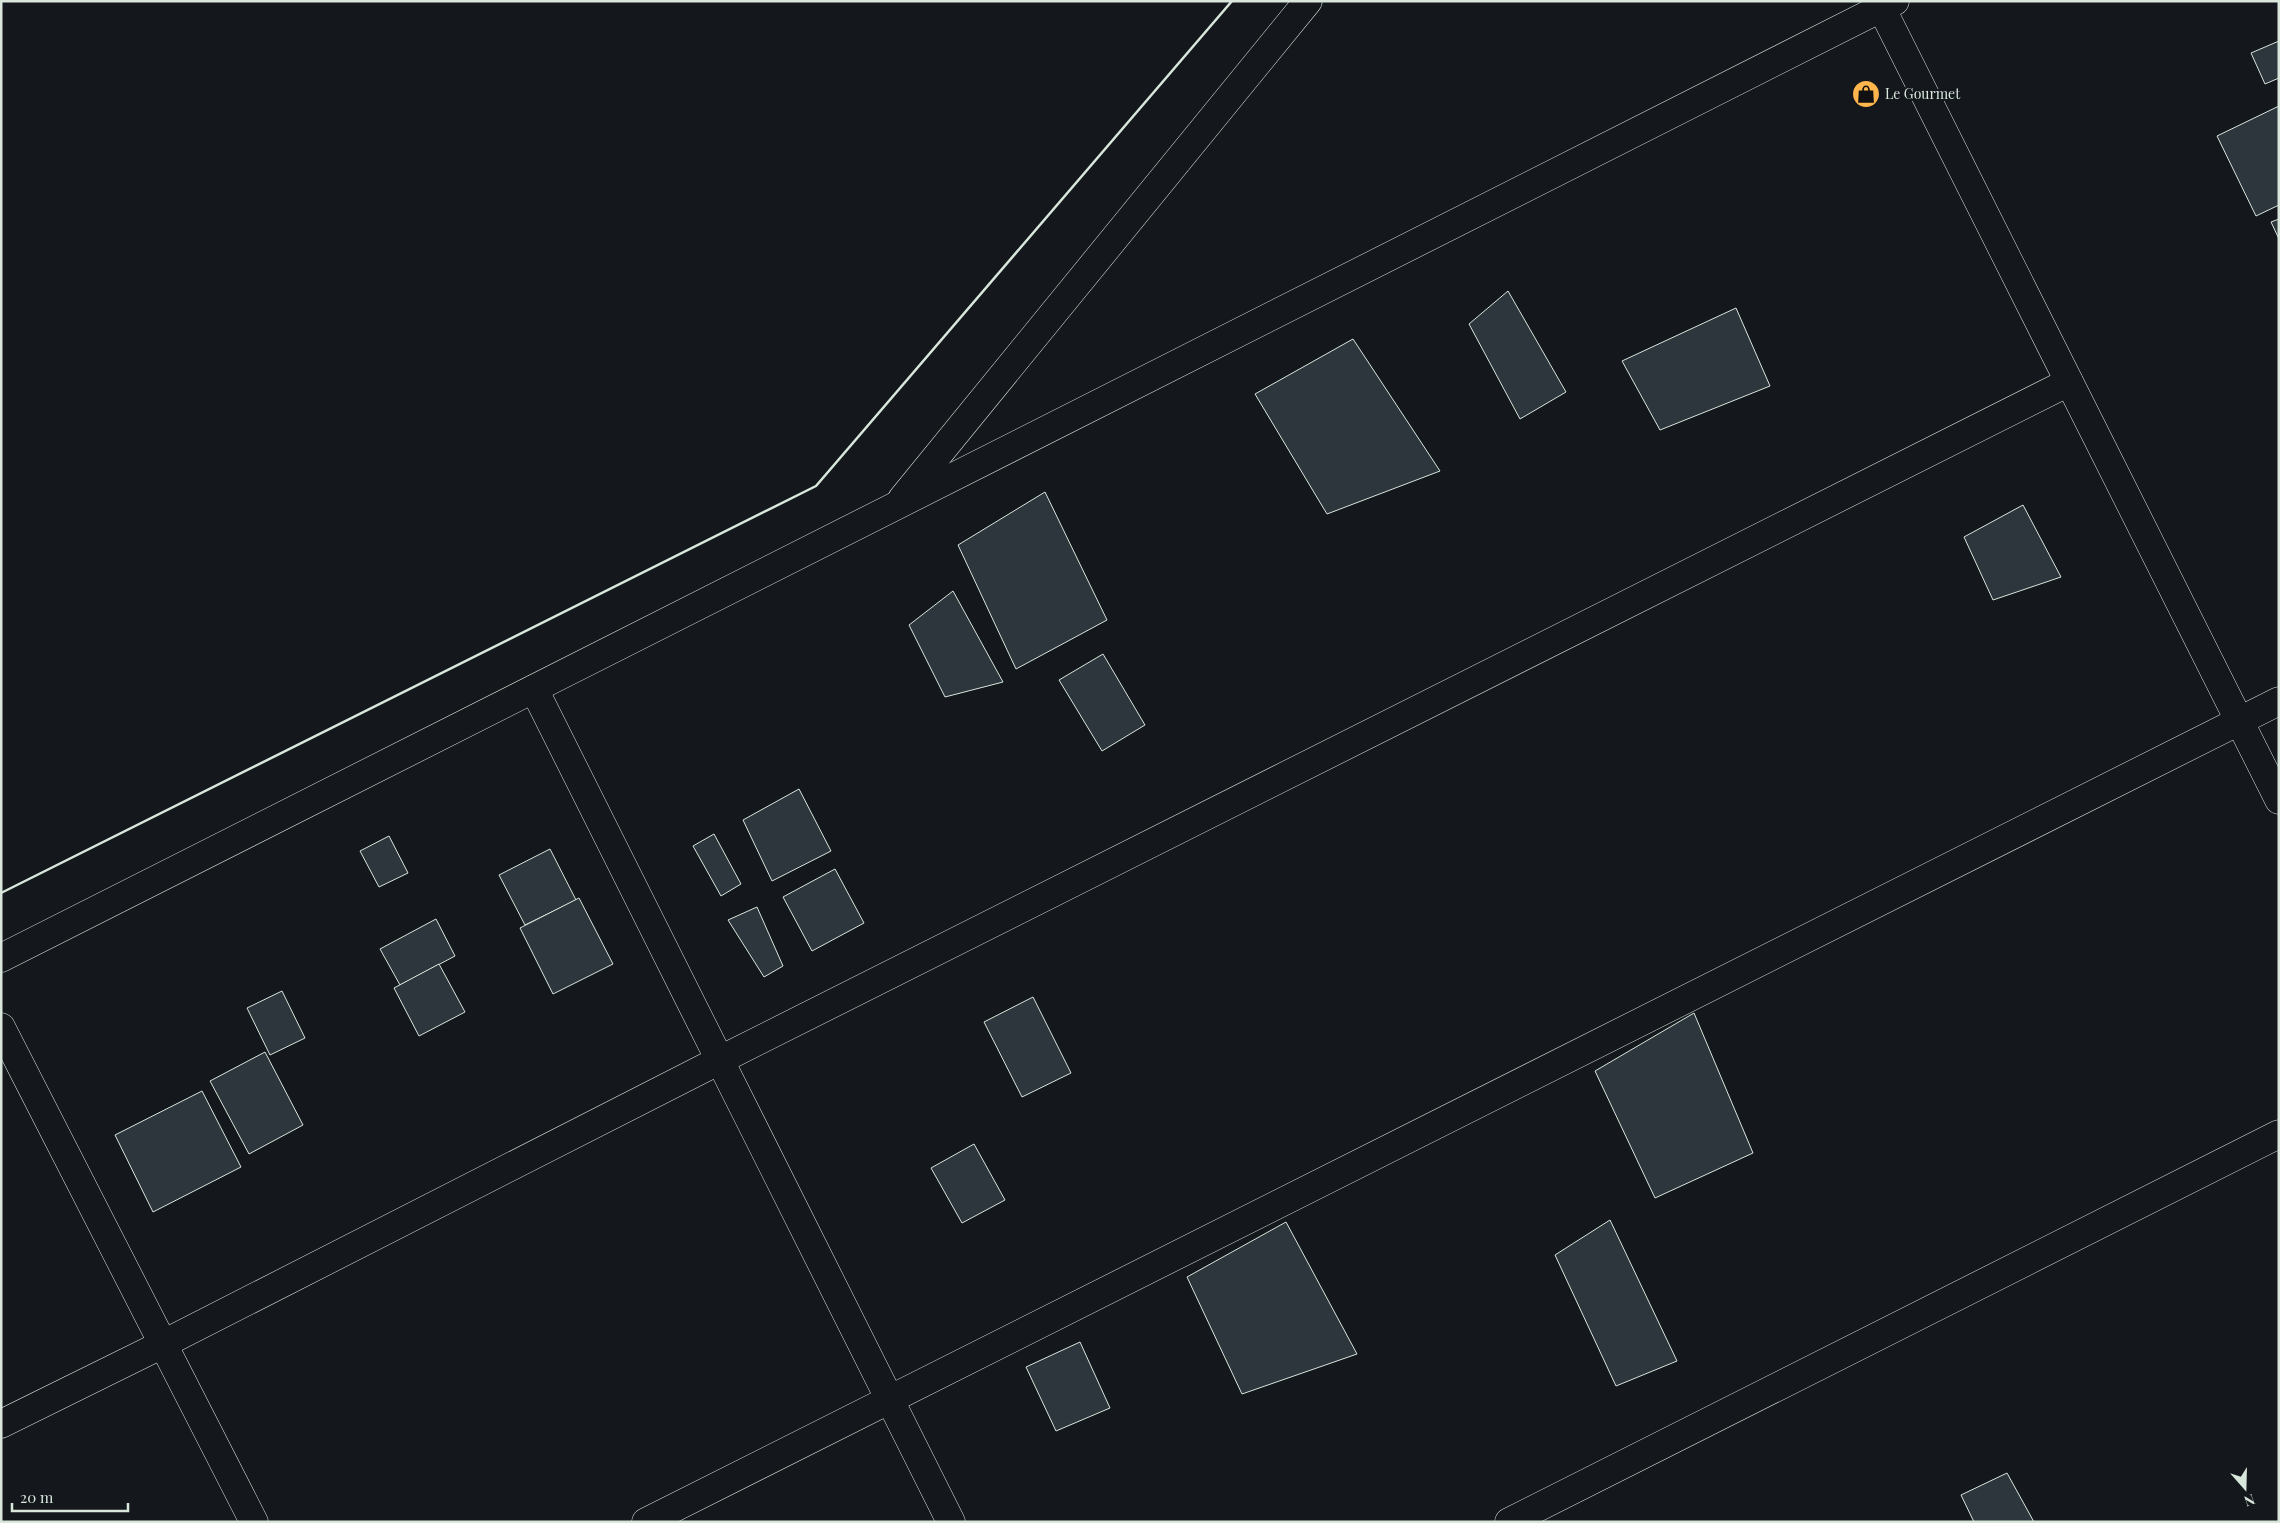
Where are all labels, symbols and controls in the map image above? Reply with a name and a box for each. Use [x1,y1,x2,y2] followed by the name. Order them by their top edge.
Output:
[1851,79,1881,109] shop icon: Le Gourmet
[1885,84,1961,103] place label: Le Gourmet
[2220,1463,2270,1513] north arrow
[12,1480,129,1512] scale bar
[20,1487,54,1507] text: 20 m
[2242,1490,2258,1511] text: N

